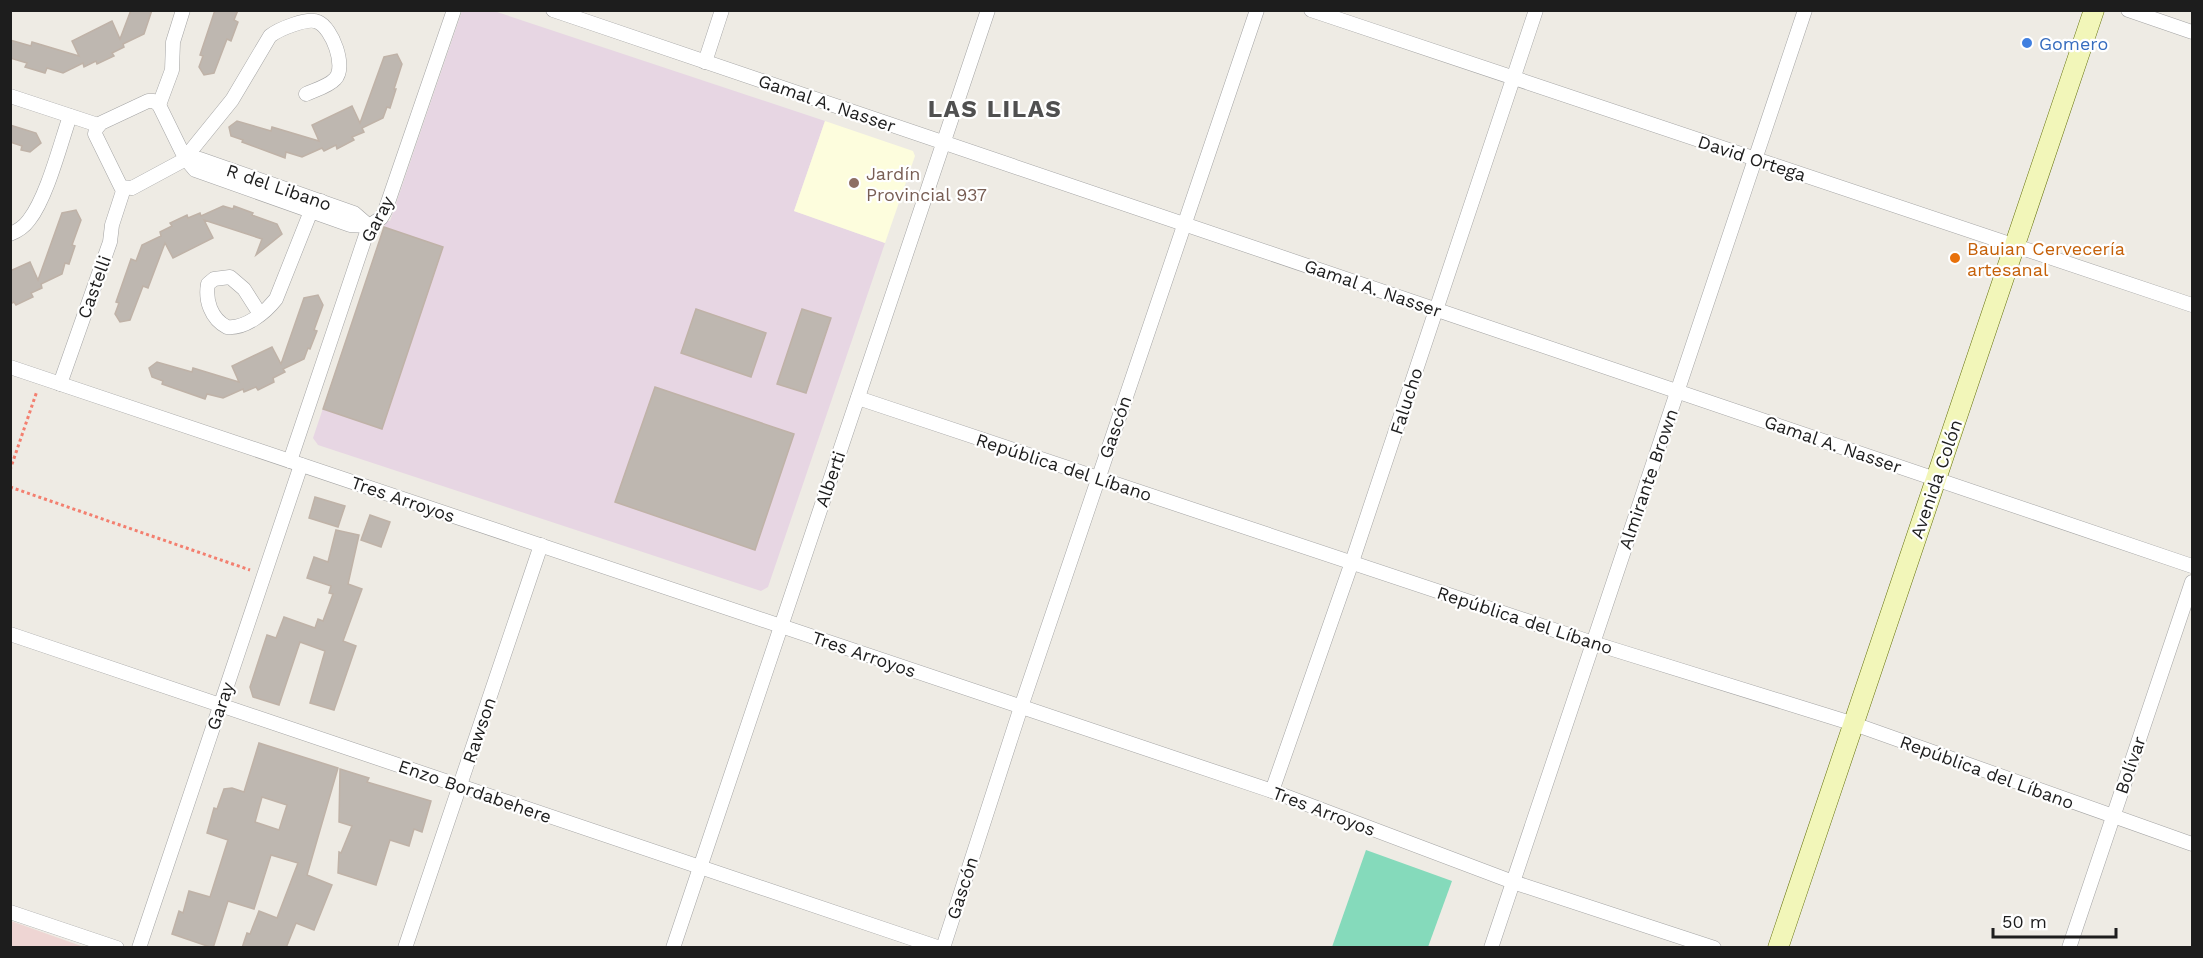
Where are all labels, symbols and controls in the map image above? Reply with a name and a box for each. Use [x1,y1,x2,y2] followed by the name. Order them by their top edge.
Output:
[2039,33,2108,54] place label: Gomero
[2020,36,2034,50] marker: Gomero
[756,70,898,136] street label: Gamal A. Nasser
[928,95,1062,123] district label: LAS LILAS
[1695,131,1809,185] street label: David Ortega
[224,159,334,215] street label: R del Libano
[866,163,987,205] place label: Jardín Provincial 937
[847,176,861,190] marker: Jardín Provincial 937
[356,192,398,246] street label: Garay
[1967,238,2125,280] place label: Bauian Cervecería artesanal
[1948,251,1962,265] marker: Bauian Cervecería artesanal
[73,253,115,321] street label: Castelli
[1302,255,1444,321] street label: Gamal A. Nasser
[1385,365,1427,437] street label: Falucho
[1095,393,1135,461] street label: Gascón
[1614,406,1682,552] street label: Almirante Brown
[1762,411,1904,477] street label: Gamal A. Nasser
[1906,417,1966,541] street label: Avenida Colón
[973,429,1155,505] street label: República del Líbano
[811,448,849,510] street label: Alberti
[348,471,458,527] street label: Tres Arroyos
[1434,582,1616,658] street label: República del Líbano
[809,626,919,682] street label: Tres Arroyos
[202,679,238,733] street label: Garay
[458,694,500,766] street label: Rawson
[1897,731,2077,813] street label: República del Líbano
[2110,733,2150,797] street label: Bolívar
[396,755,554,827] street label: Enzo Bordabehere
[1270,782,1378,840] street label: Tres Arroyos
[942,854,982,922] street label: Gascón
[1993,901,2116,939] scale bar
[2002,911,2047,932] text: 50 m

